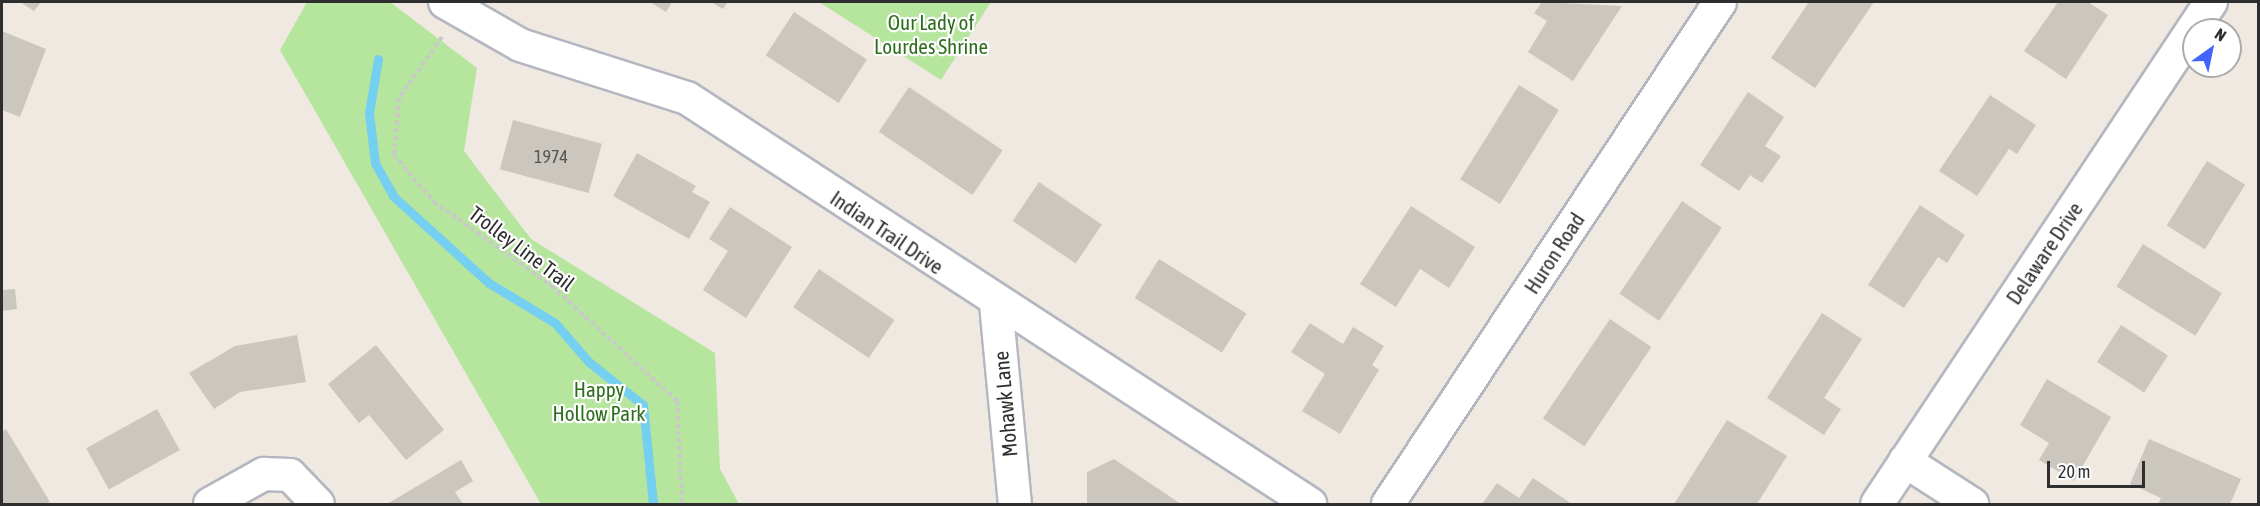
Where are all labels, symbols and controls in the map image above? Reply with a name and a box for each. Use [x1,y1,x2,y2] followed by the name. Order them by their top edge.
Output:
[874,9,988,59] park label: Our Lady of Lourdes Shrine
[2182,18,2242,78] north arrow
[2212,24,2230,45] text: N
[534,146,568,168] house number: 1974
[826,185,948,279] street label: Indian Trail Drive
[2001,197,2087,309] street label: Delaware Drive
[464,200,580,296] street label: Trolley Line Trail
[1518,208,1590,298] street label: Huron Road
[988,350,1022,458] street label: Mohawk Lane
[552,376,646,426] park label: Happy Hollow Park
[2050,449,2148,487] scale bar
[2058,461,2090,482] text: 20 m

